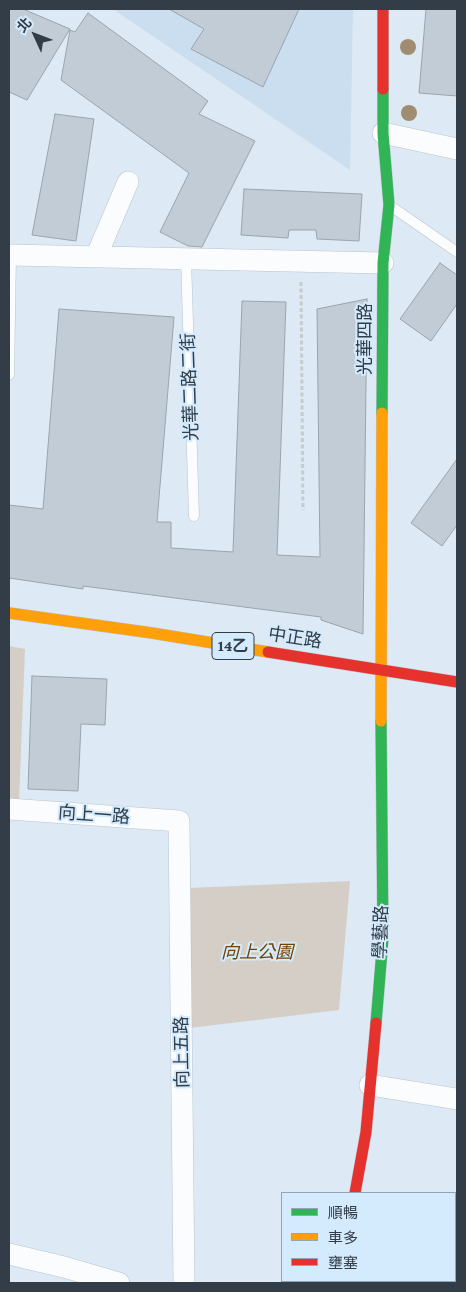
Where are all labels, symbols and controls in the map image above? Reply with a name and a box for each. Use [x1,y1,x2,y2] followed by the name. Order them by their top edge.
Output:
[10,10,60,60] north arrow
[13,14,35,35] text: 北
[354,303,376,375] street label: 光華四路
[177,333,203,441] street label: 光華二路二街
[267,623,323,653] street label: 中正路
[212,632,254,659] road number: 14乙
[57,802,131,828] street label: 向上一路
[369,905,393,959] street label: 學藝路
[221,941,293,963] park label: 向上公園
[171,1016,193,1088] street label: 向上五路
[281,1192,456,1282] legend
[328,1205,358,1221] text: 順暢
[328,1230,358,1246] text: 車多
[328,1255,358,1271] text: 壅塞

